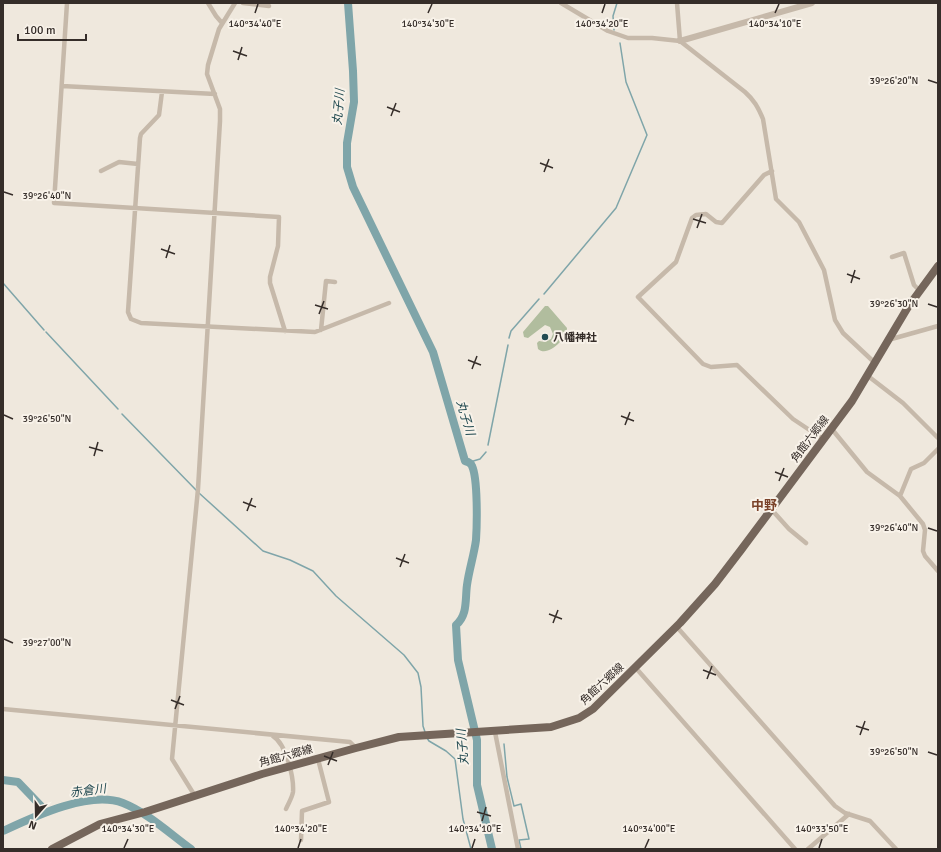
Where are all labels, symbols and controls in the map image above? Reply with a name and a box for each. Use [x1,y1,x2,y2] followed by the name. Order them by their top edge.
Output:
[18,16,86,42] scale bar
[228,18,282,30] text: 140°34'40"E
[401,18,455,30] text: 140°34'30"E
[575,18,629,30] text: 140°34'20"E
[748,18,802,30] text: 140°34'10"E
[24,23,56,38] text: 100 m
[870,75,918,87] text: 39°26'20"N
[330,86,348,126] water label: 丸子川
[23,190,71,202] text: 39°26'40"N
[870,298,918,310] text: 39°26'30"N
[553,331,597,344] place label: 八幡神社
[540,332,550,342] marker: 八幡神社
[453,399,478,439] water label: 丸子川
[23,413,71,425] text: 39°26'50"N
[788,413,832,465] street label: 角館六郷線
[751,498,777,514] district label: 中野
[870,522,918,534] text: 39°26'40"N
[23,637,71,649] text: 39°27'00"N
[577,660,627,708] street label: 角館六郷線
[454,726,472,766] water label: 丸子川
[258,743,314,769] street label: 角館六郷線
[870,746,918,758] text: 39°26'50"N
[69,781,109,801] water label: 赤倉川
[16,796,56,836] north arrow
[27,818,39,832] text: N
[101,823,155,835] text: 140°34'30"E
[274,823,328,835] text: 140°34'20"E
[448,823,502,835] text: 140°34'10"E
[622,823,676,835] text: 140°34'00"E
[795,823,849,835] text: 140°33'50"E

